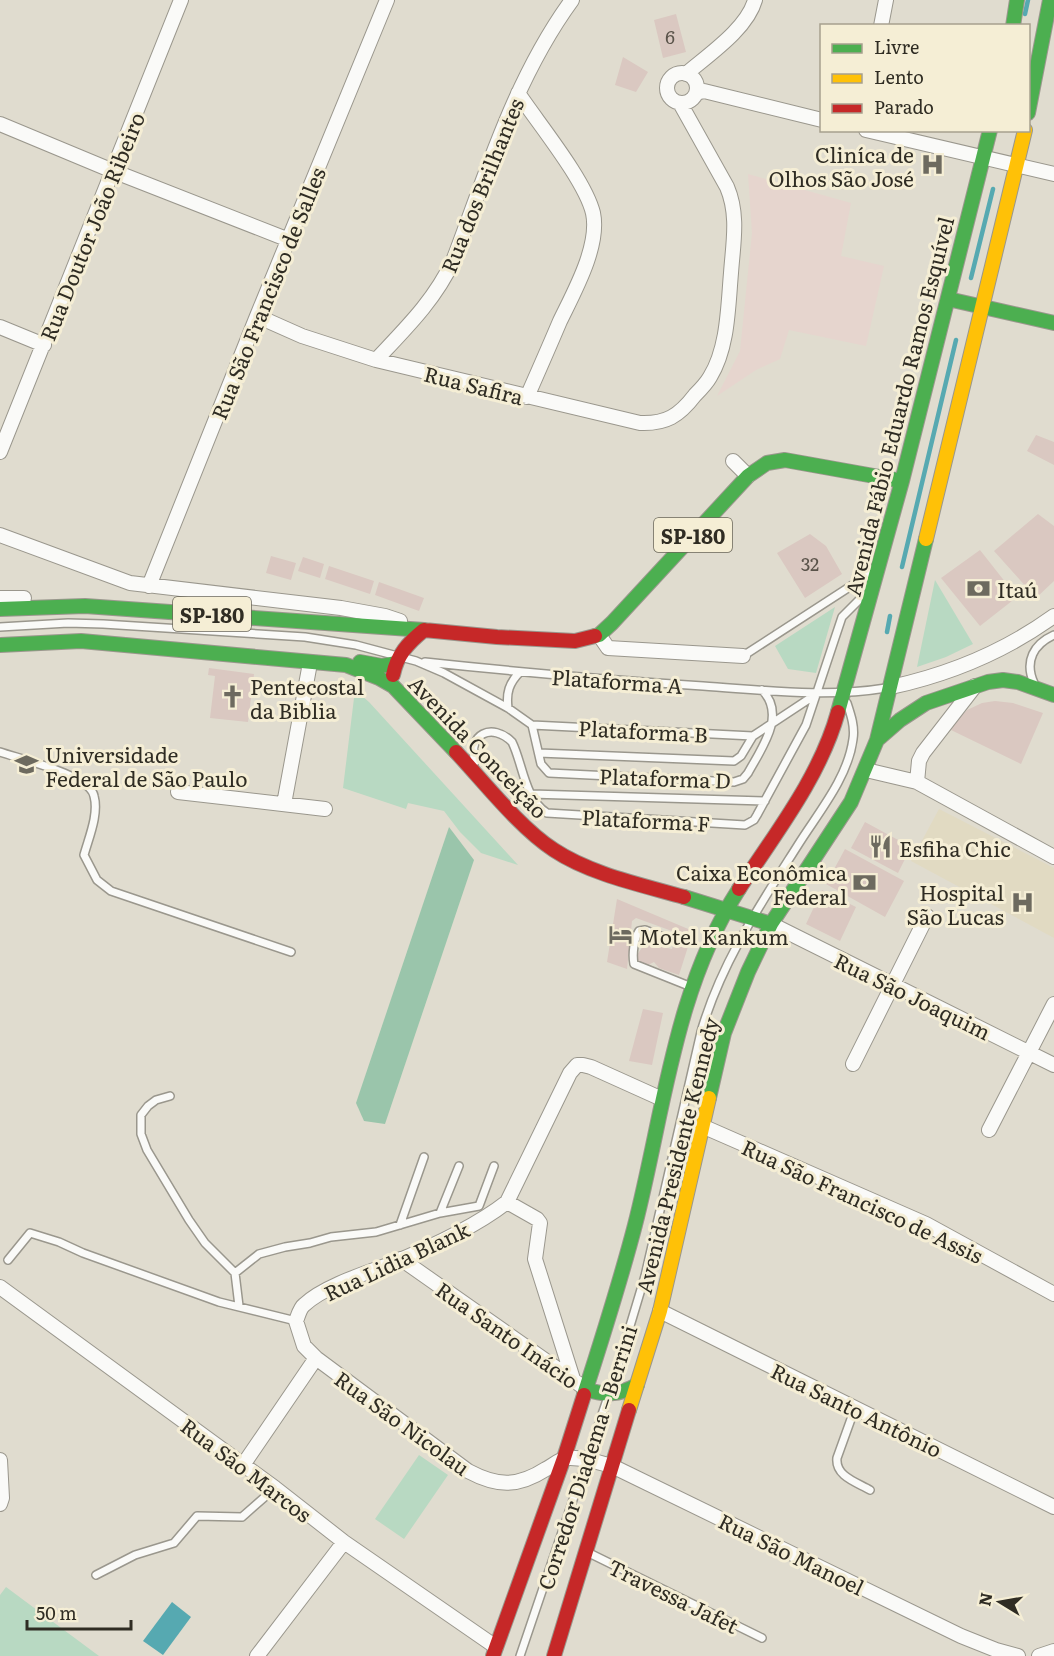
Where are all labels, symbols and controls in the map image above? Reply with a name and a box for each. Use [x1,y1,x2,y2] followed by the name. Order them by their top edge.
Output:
[665,23,675,50] house number: 6
[820,24,1030,132] legend
[874,33,919,60] text: Livre
[874,63,924,90] text: Lento
[432,93,530,277] street label: Rua dos Brilhantes
[874,93,934,120] text: Parado
[31,107,151,345] street label: Rua Doutor João Ribeiro
[768,138,914,193] place label: Cliníca de Olhos São José
[919,152,945,178] hospital icon: Cliníca de Olhos São José
[202,162,332,424] street label: Rua São Francisco de Salles
[836,213,960,599] street label: Avenida Fábio Eduardo Ramos Esquível
[421,357,528,411] street label: Rua Safira
[654,518,732,552] road number: SP-180
[801,550,819,577] house number: 32
[997,573,1038,604] place label: Itaú
[966,575,992,601] bank icon: Itaú
[173,597,251,631] road number: SP-180
[550,660,684,700] street label: Plataforma A
[402,668,556,824] street label: Avenida Conceição
[250,670,364,725] place label: Pentecostal da Biblia
[219,684,245,710] church icon: Pentecostal da Biblia
[577,711,709,749] street label: Plataforma B
[45,738,247,793] place label: Universidade Federal de São Paulo
[14,752,40,778] school or university icon: Universidade Federal de São Paulo
[599,759,731,795] street label: Plataforma D
[581,800,711,838] street label: Plataforma F
[899,832,1011,863] place label: Esfiha Chic
[868,834,894,860] restaurant icon: Esfiha Chic
[676,856,848,911] place label: Caixa Econômica Federal
[852,870,878,896] bank icon: Caixa Econômica Federal
[907,876,1004,931] place label: Hospital São Lucas
[1009,890,1035,916] hospital icon: Hospital São Lucas
[639,920,789,951] place label: Motel Kankum
[608,922,634,948] hotel icon: Motel Kankum
[830,944,996,1046] street label: Rua São Joaquim
[627,1013,726,1296] street label: Avenida Presidente Kennedy
[737,1130,989,1270] street label: Rua São Francisco de Assis
[318,1213,474,1307] street label: Rua Lidia Blank
[430,1273,586,1395] street label: Rua Santo Inácio
[529,1321,643,1593] street label: Corredor Diadema – Berrini
[766,1354,948,1464] street label: Rua Santo Antônio
[329,1362,477,1482] street label: Rua São Nicolau
[175,1410,319,1528] street label: Rua São Marcos
[714,1504,870,1602] street label: Rua São Manoel
[604,1550,745,1640] street label: Travessa Jafet
[970,1572,1030,1632] north arrow
[971,1590,997,1608] text: N
[27,1593,130,1631] scale bar
[36,1599,77,1626] text: 50 m

